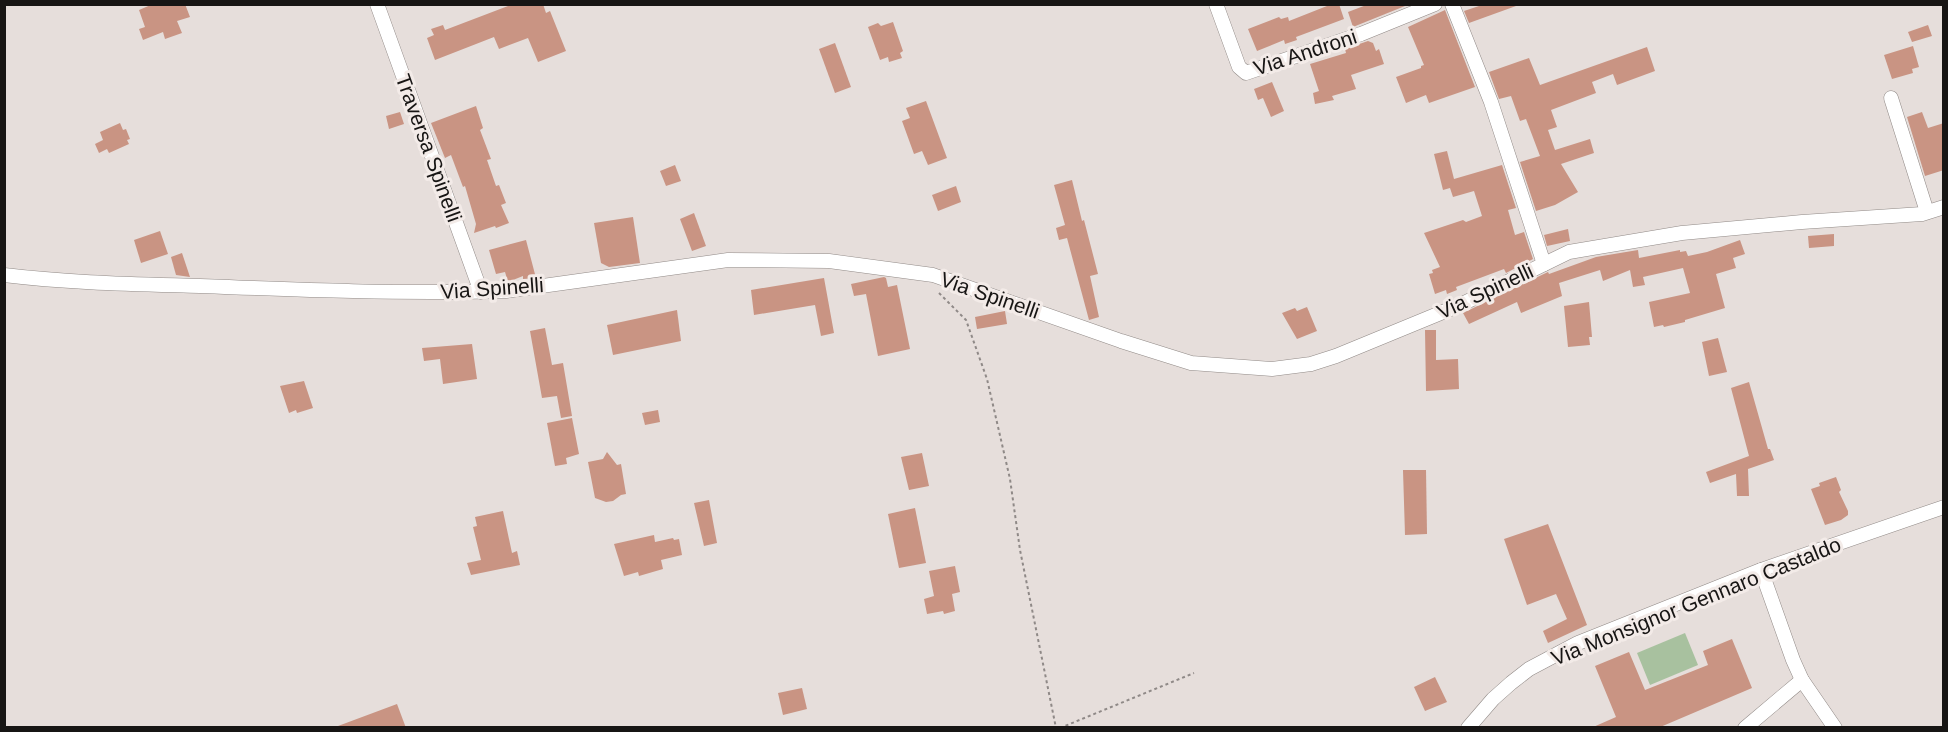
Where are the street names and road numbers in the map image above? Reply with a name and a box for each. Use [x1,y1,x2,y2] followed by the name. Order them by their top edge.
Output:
[1251,25,1359,79] street label: Via Androni
[392,71,466,225] street label: Traversa Spinelli
[1433,259,1537,323] street label: Via Spinelli
[937,267,1043,323] street label: Via Spinelli
[440,273,544,303] street label: Via Spinelli
[1548,532,1844,670] street label: Via Monsignor Gennaro Castaldo

